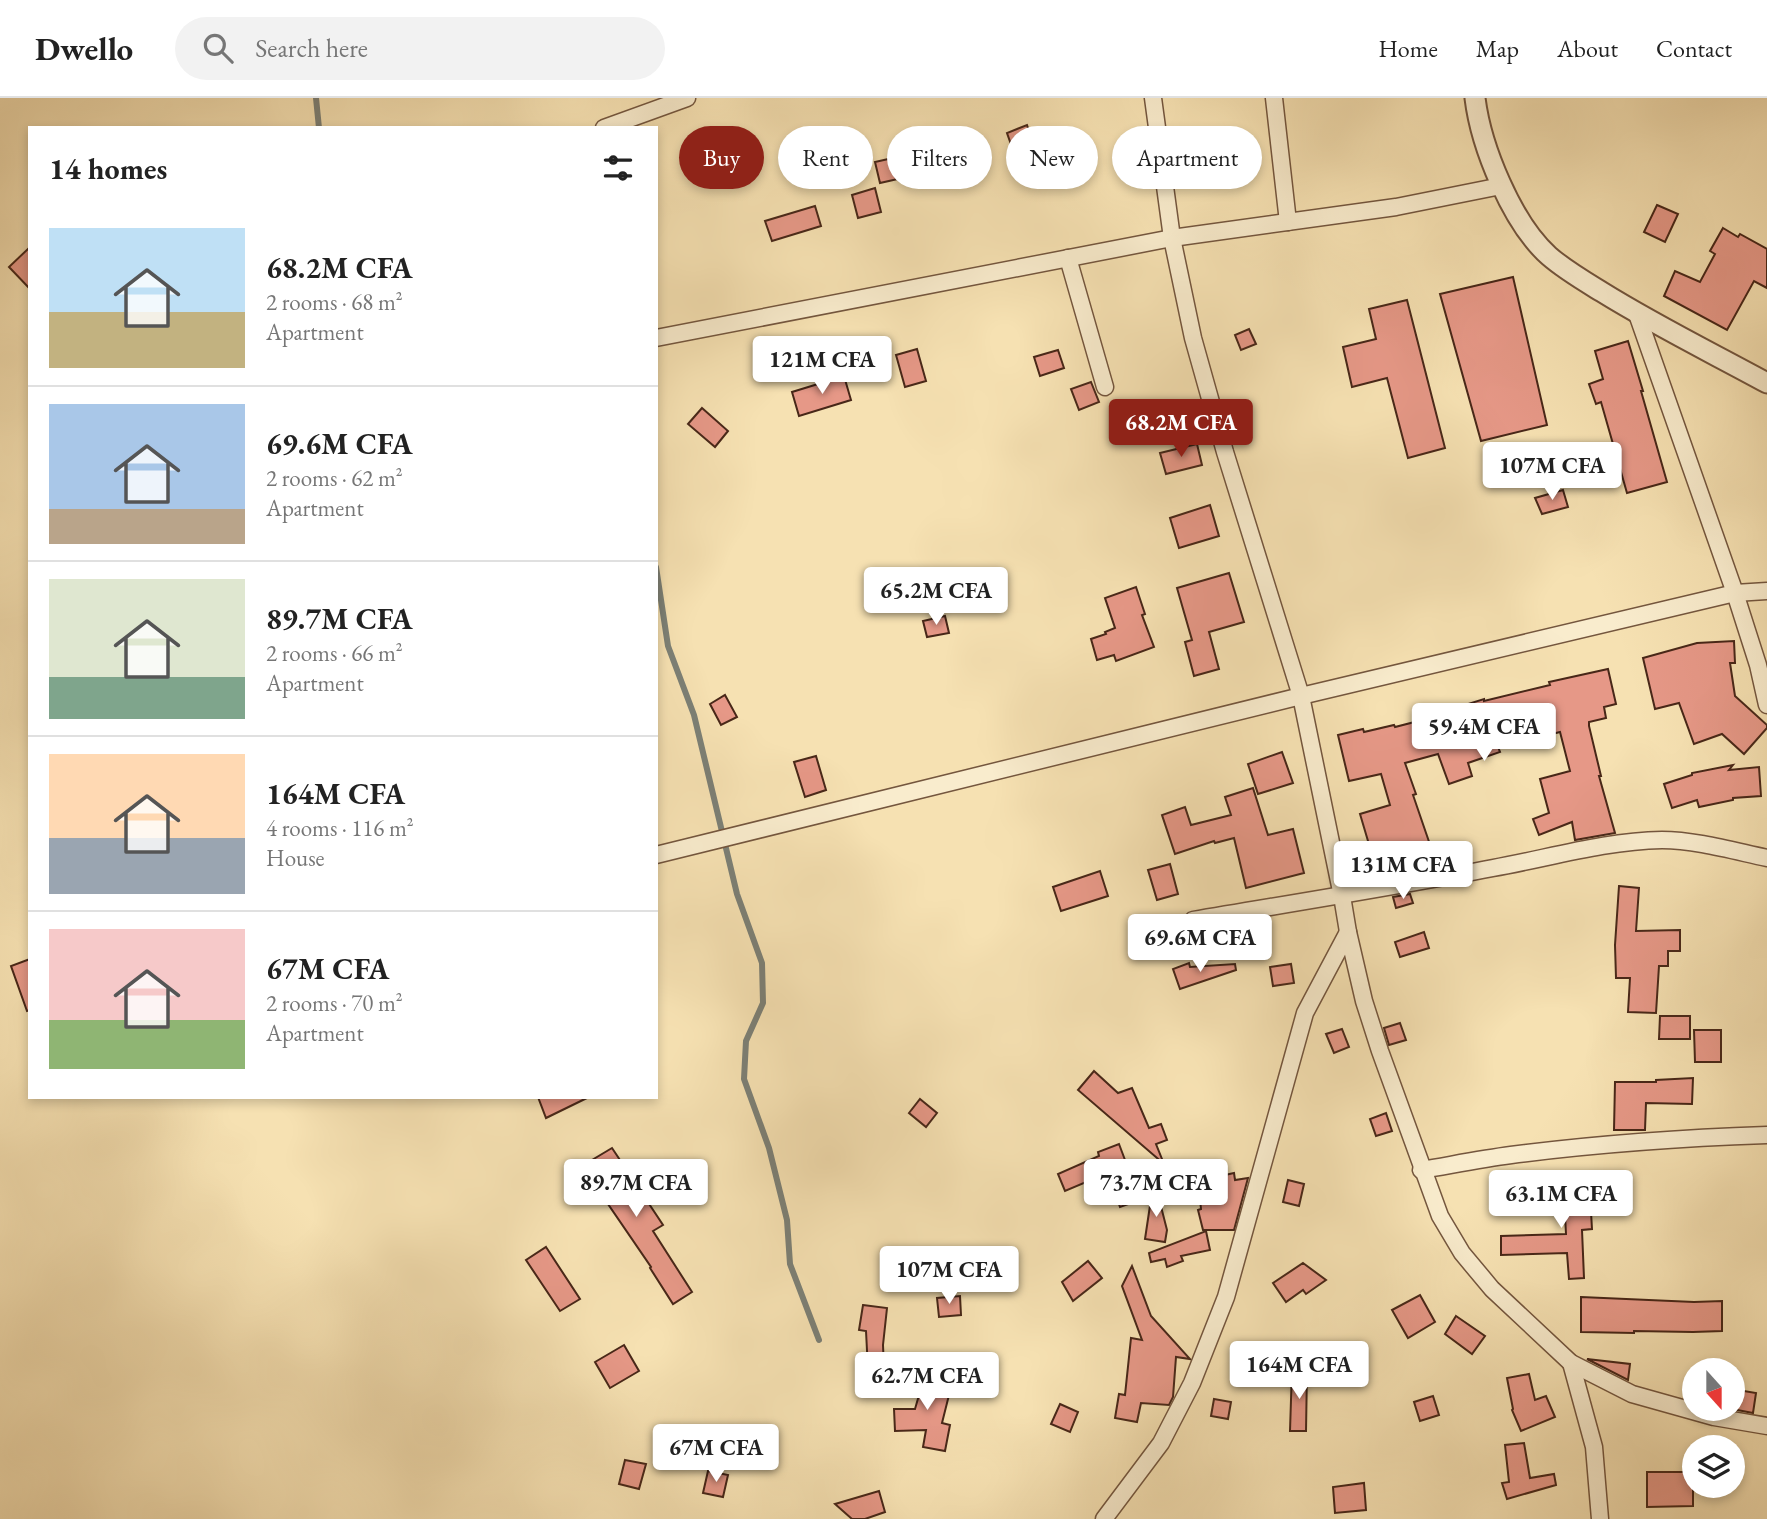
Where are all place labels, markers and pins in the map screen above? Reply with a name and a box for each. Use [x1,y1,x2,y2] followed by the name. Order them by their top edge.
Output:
[750,336,894,396] pin: 121M CFA
[1101,400,1261,459] pin: 68.2M CFA
[1480,442,1624,502] pin: 107M CFA
[856,568,1016,627] pin: 65.2M CFA
[1404,704,1564,763] pin: 59.4M CFA
[1331,842,1475,901] pin: 131M CFA
[1120,914,1280,974] pin: 69.6M CFA
[556,1160,716,1219] pin: 89.7M CFA
[1076,1160,1236,1219] pin: 73.7M CFA
[1481,1170,1641,1230] pin: 63.1M CFA
[877,1246,1021,1306] pin: 107M CFA
[1227,1342,1371,1401] pin: 164M CFA
[847,1352,1007,1412] pin: 62.7M CFA
[651,1424,781,1484] pin: 67M CFA

